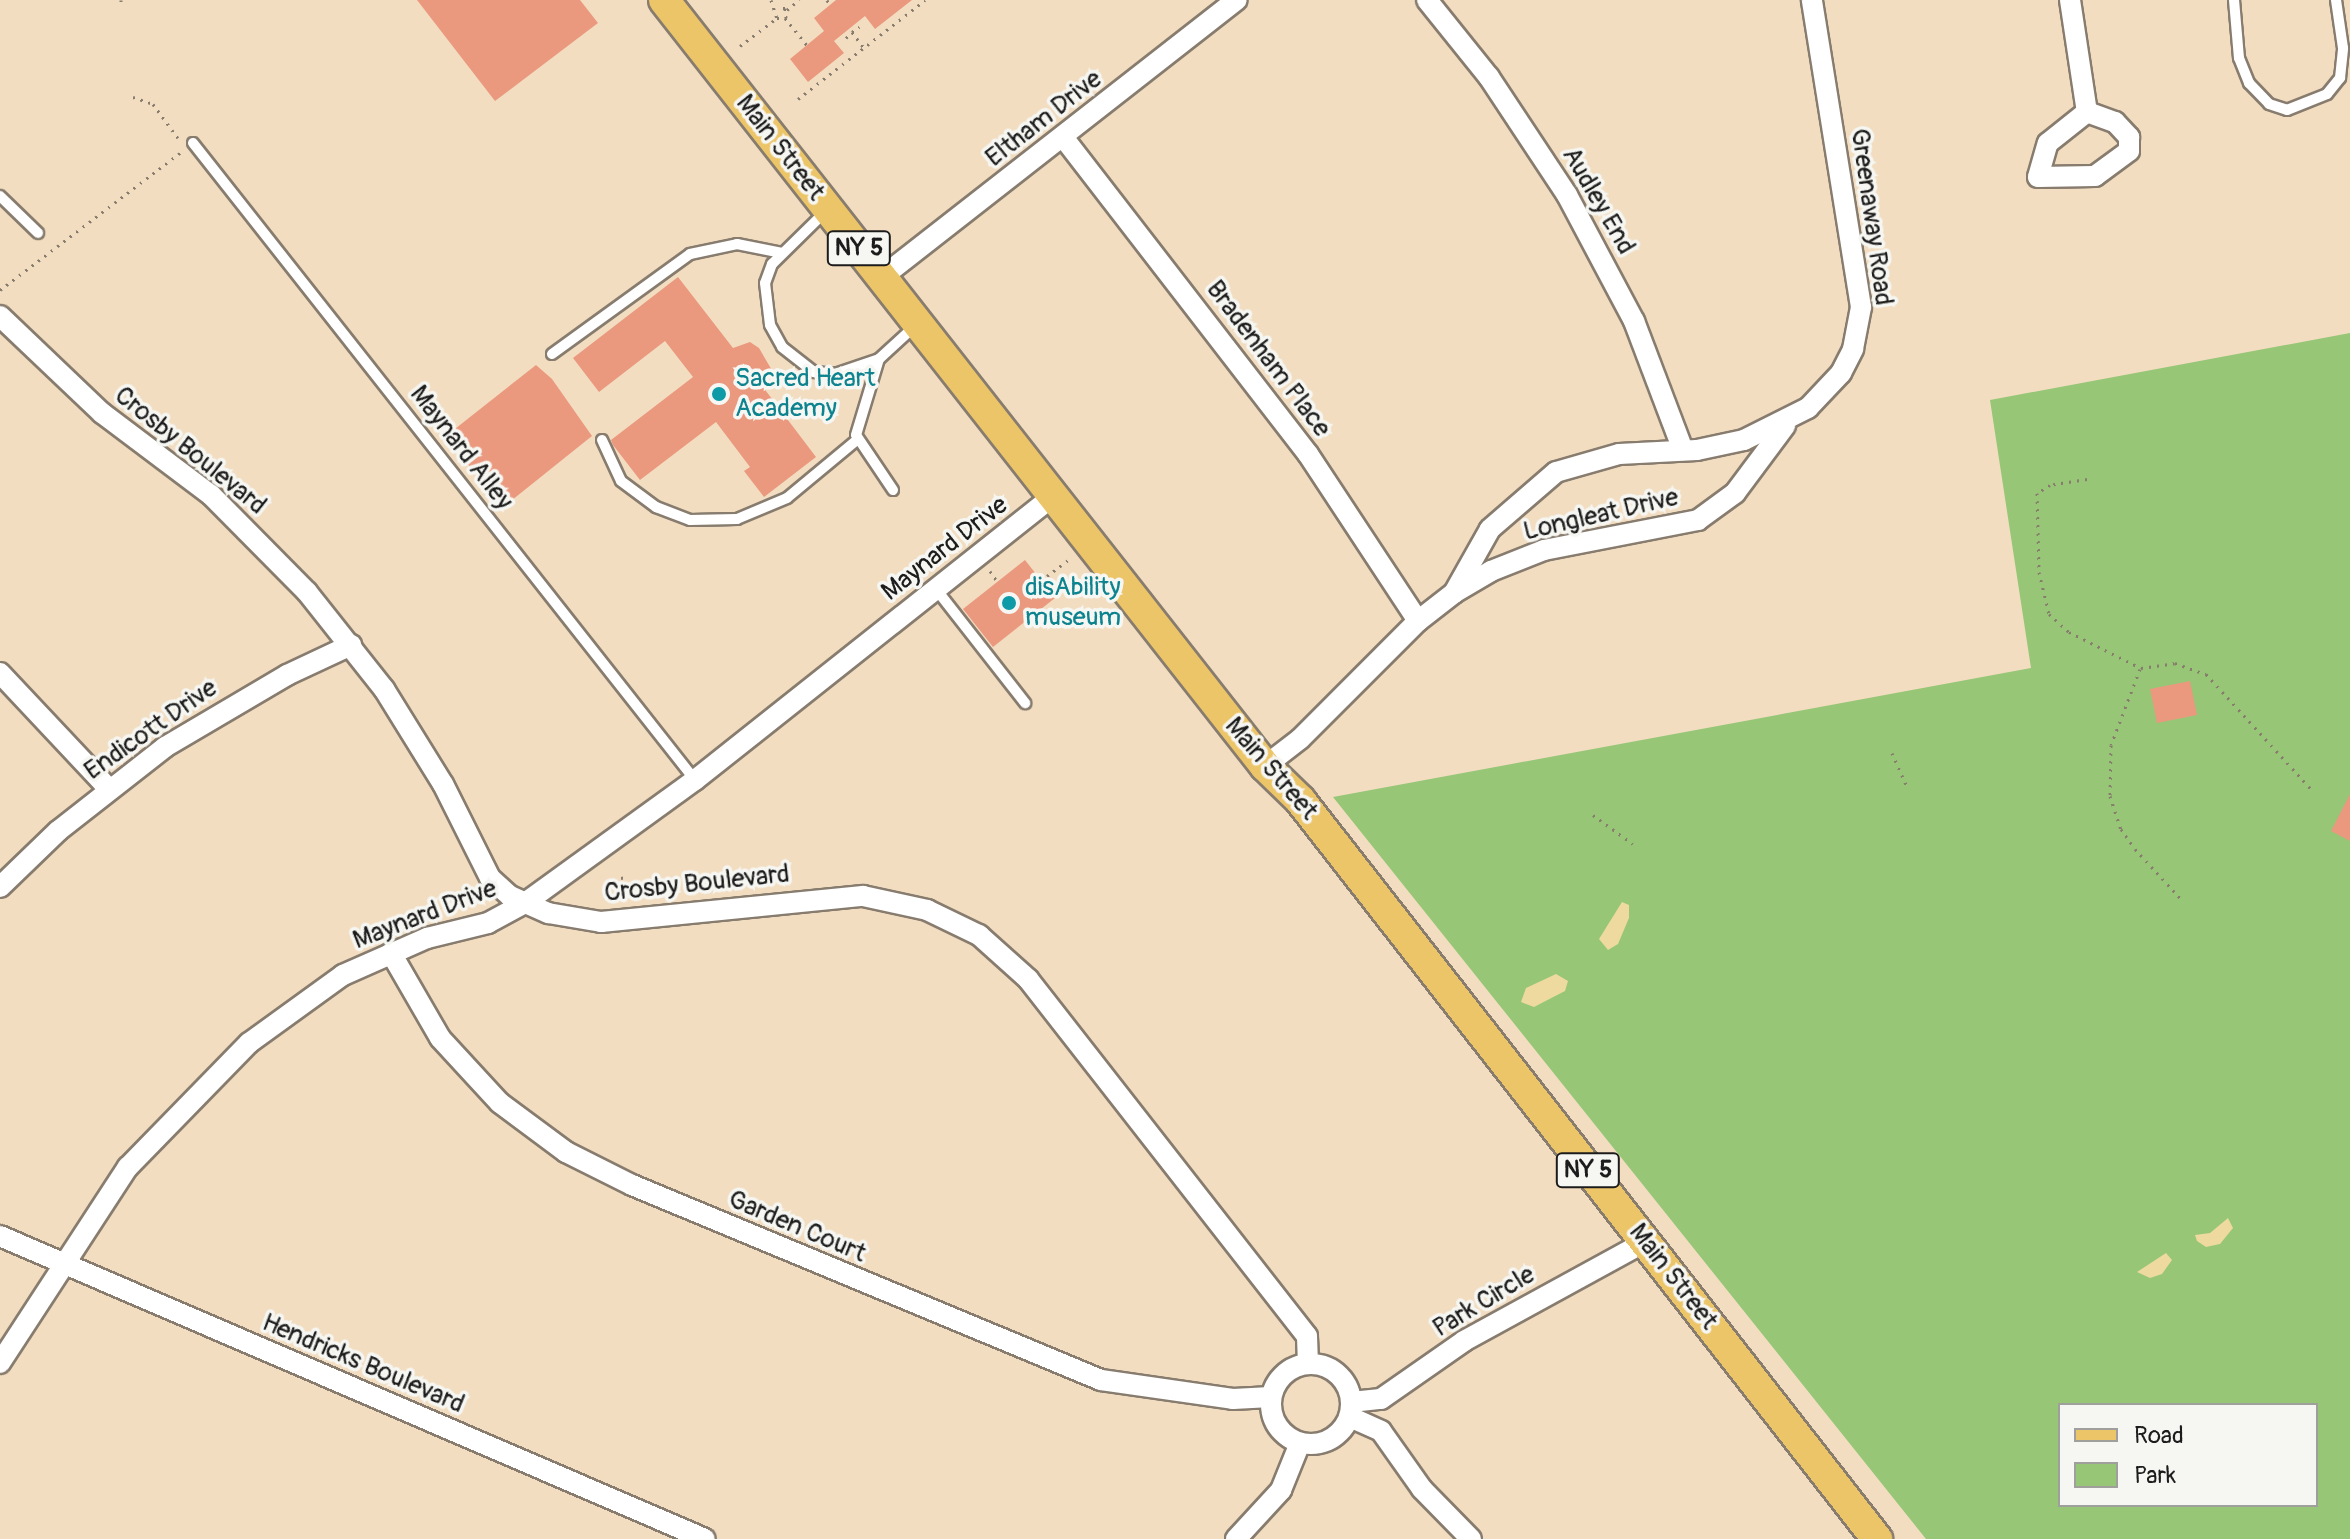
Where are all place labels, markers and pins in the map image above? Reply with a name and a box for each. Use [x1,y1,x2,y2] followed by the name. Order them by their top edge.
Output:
[735,363,876,424] place label: Sacred Heart Academy
[710,385,728,403] marker: Sacred Heart Academy
[1025,572,1121,634] place label: disAbility museum
[1000,594,1018,612] marker: disAbility museum

